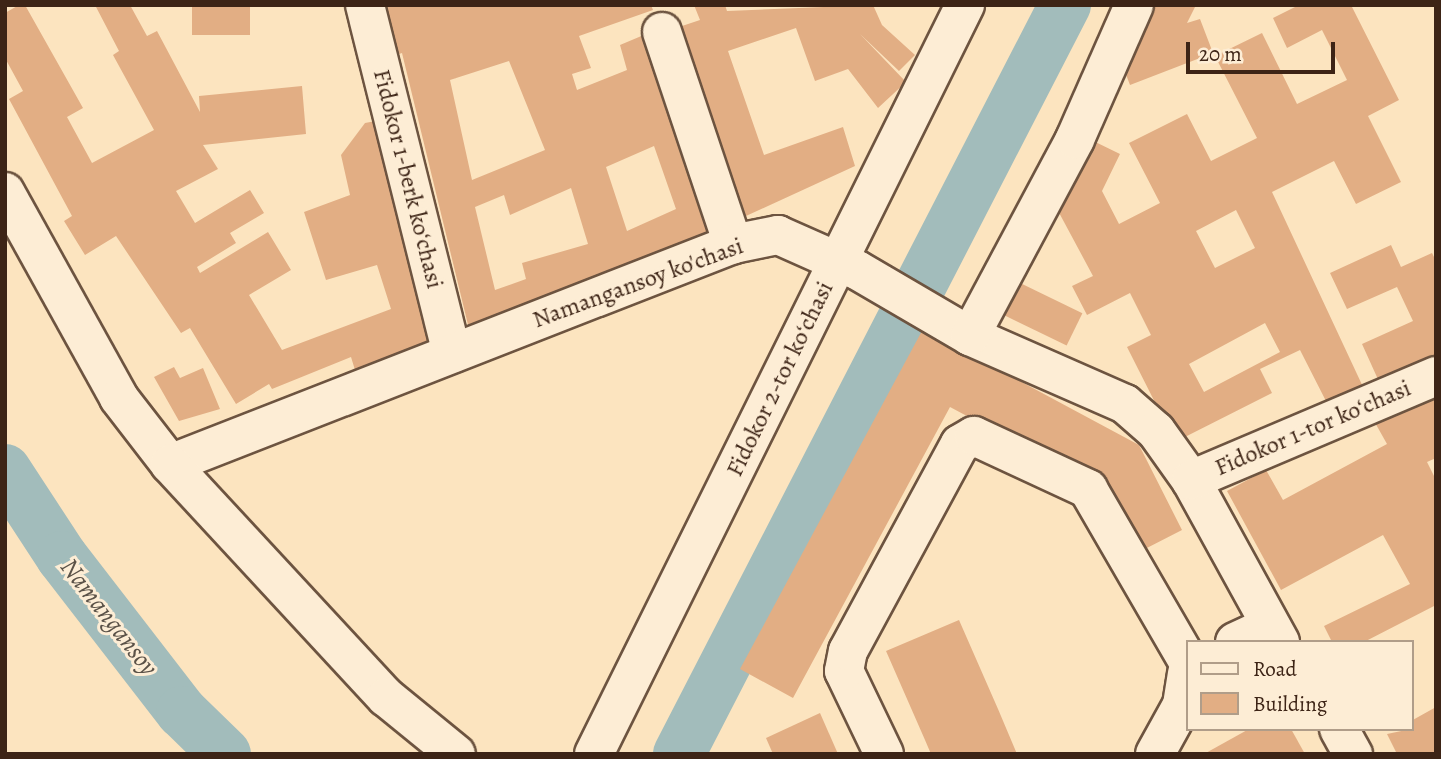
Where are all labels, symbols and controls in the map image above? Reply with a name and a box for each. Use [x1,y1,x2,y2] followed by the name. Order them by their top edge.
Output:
[1189,28,1338,72] scale bar
[1199,40,1242,68] text: 20 m
[367,66,449,292] street label: Fidokor 1-berk koʻchasi
[529,232,747,334] street label: Namangansoy ko'chasi
[720,277,840,481] street label: Fidokor 2-tor koʻchasi
[1211,374,1415,482] street label: Fidokor 1-tor koʻchasi
[54,552,164,682] water label: Namangansoy
[1186,640,1413,731] legend
[1253,655,1297,683] text: Road
[1253,690,1327,718] text: Building

